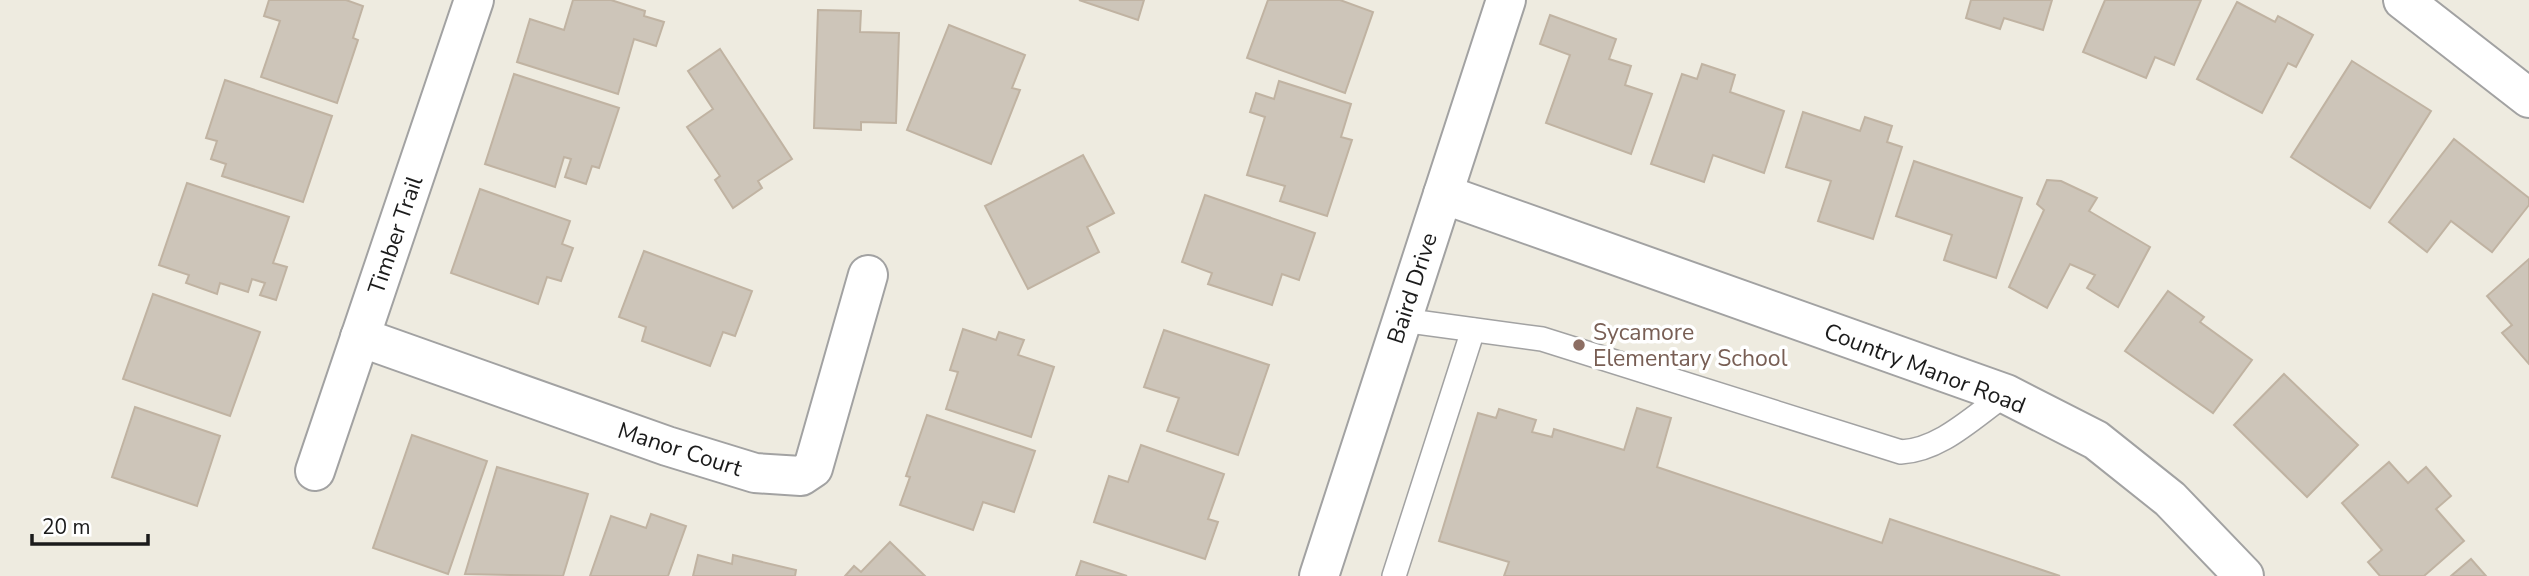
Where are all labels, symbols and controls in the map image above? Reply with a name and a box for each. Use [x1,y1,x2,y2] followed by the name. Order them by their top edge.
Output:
[361,172,430,298] street label: Timber Trail
[1380,229,1445,348] street label: Baird Drive
[1820,316,2030,421] street label: Country Manor Road
[1593,317,1788,374] place label: Sycamore Elementary School
[1571,337,1587,353] marker: Sycamore Elementary School
[614,415,747,484] street label: Manor Court
[32,503,147,546] scale bar
[42,513,91,541] text: 20 m

